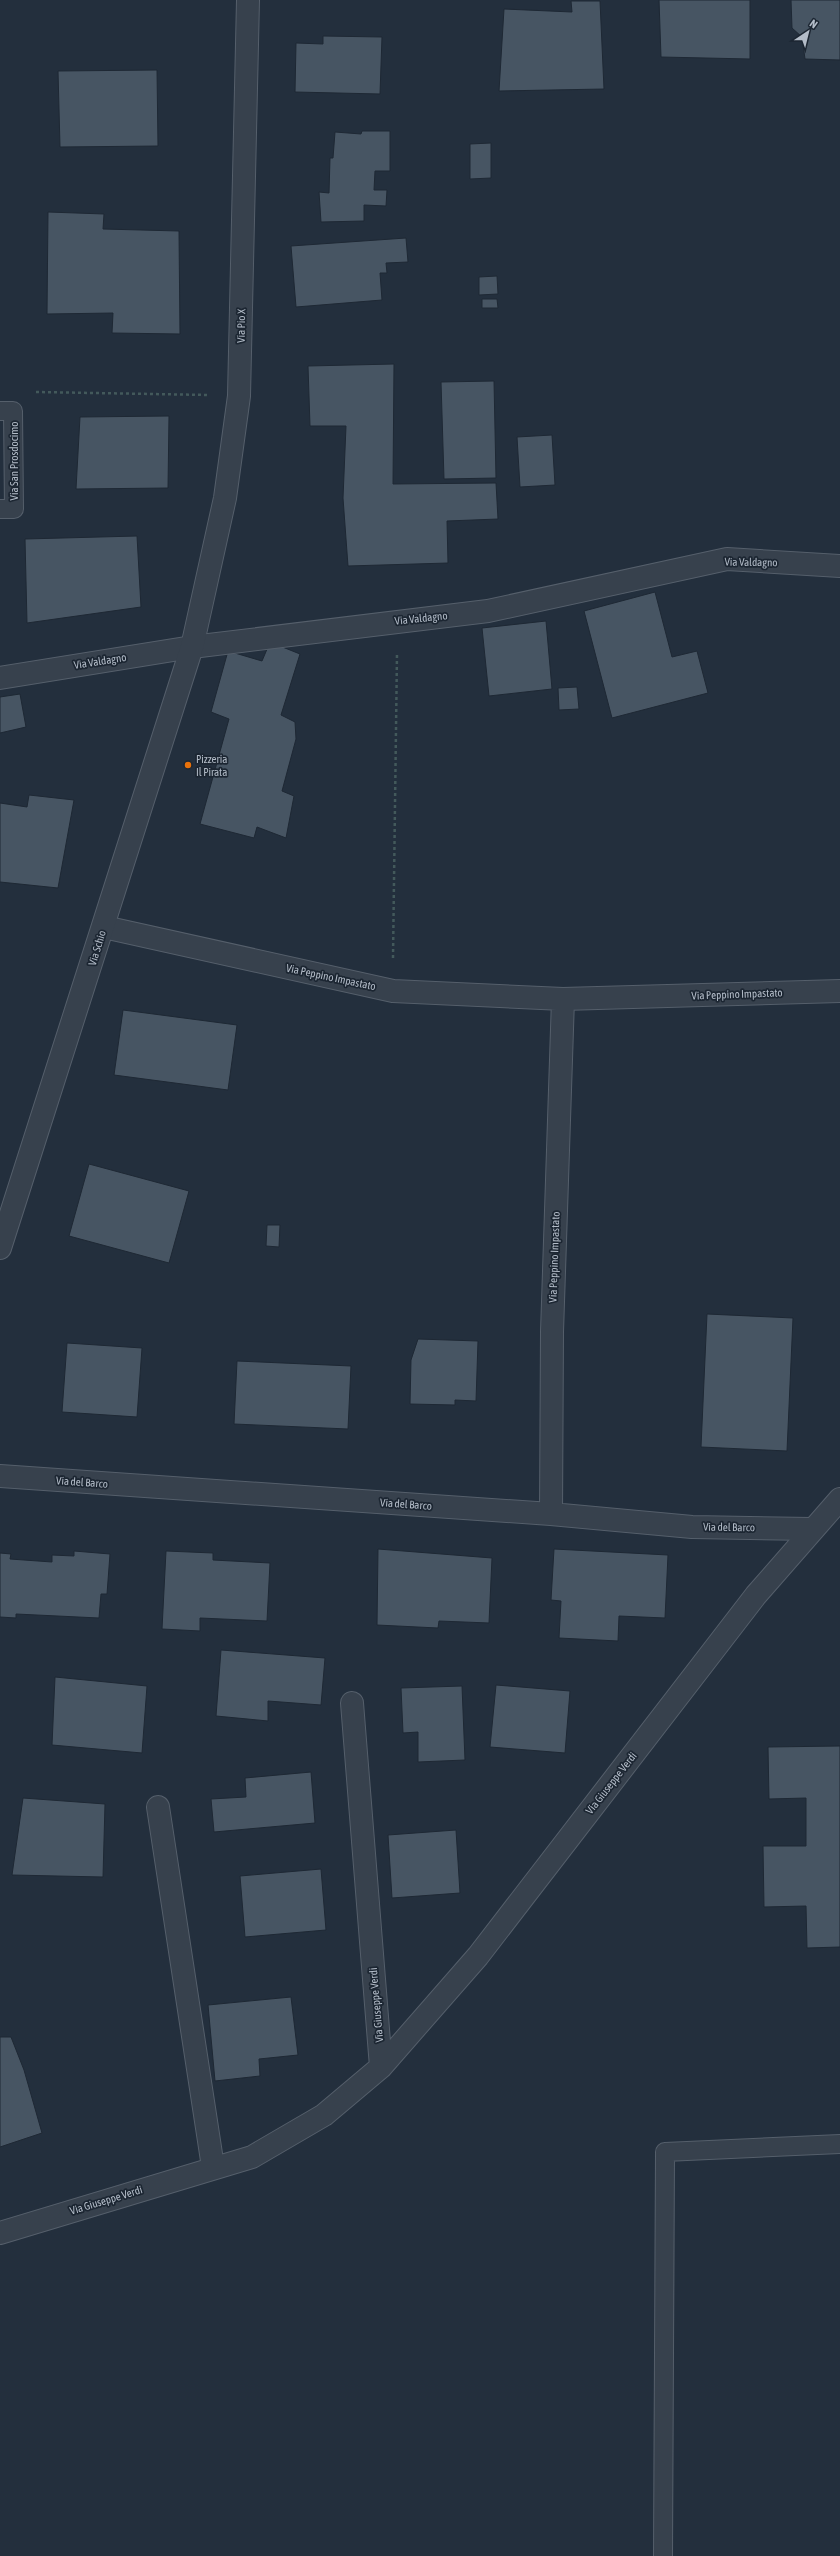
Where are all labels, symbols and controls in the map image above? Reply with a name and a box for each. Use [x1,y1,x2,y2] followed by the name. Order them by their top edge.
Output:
[788,12,828,52] north arrow
[808,17,820,31] text: N
[235,309,247,343] street label: Via Pio X
[8,422,20,500] street label: Via San Prosdocimo
[724,556,778,568] street label: Via Valdagno
[394,609,448,627] street label: Via Valdagno
[73,651,127,671] street label: Via Valdagno
[196,753,227,778] place label: Pizzeria Il Pirata
[183,760,193,770] marker: Pizzeria Il Pirata
[86,929,108,967] street label: Via Schio
[285,962,377,992] street label: Via Peppino Impastato
[691,986,783,1002] street label: Via Peppino Impastato
[546,1211,562,1303] street label: Via Peppino Impastato
[56,1474,108,1490] street label: Via del Barco
[380,1496,432,1512] street label: Via del Barco
[703,1521,755,1533] street label: Via del Barco
[583,1750,639,1816] street label: Via Giuseppe Verdi
[367,1967,385,2043] street label: Via Giuseppe Verdi
[68,2183,144,2217] street label: Via Giuseppe Verdi

